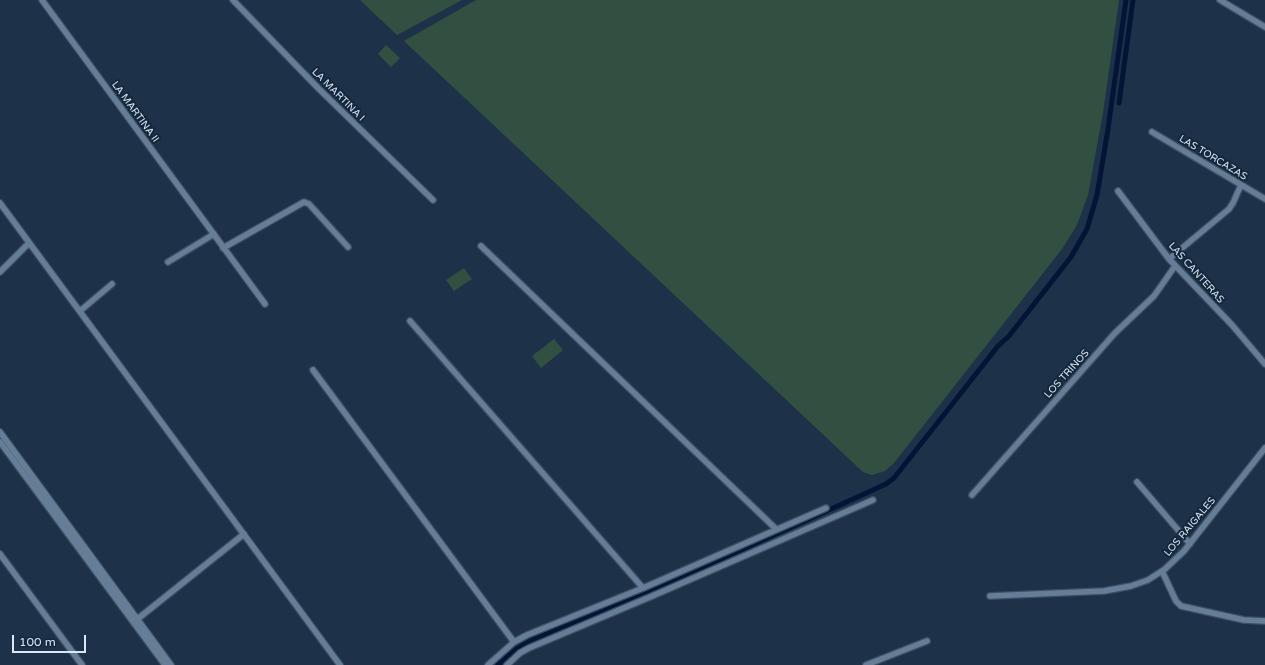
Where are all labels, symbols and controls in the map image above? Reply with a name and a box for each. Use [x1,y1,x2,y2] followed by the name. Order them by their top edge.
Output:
[309,66,367,124] street label: LA MARTINA I
[109,79,161,145] street label: LA MARTINA II
[1177,133,1249,183] street label: LAS TORCAZAS
[1166,240,1226,306] street label: LAS CANTERAS
[1042,347,1092,401] street label: LOS TRINOS
[1162,495,1218,559] street label: LOS RAIGALES
[14,627,88,653] scale bar
[19,635,56,649] text: 100 m

